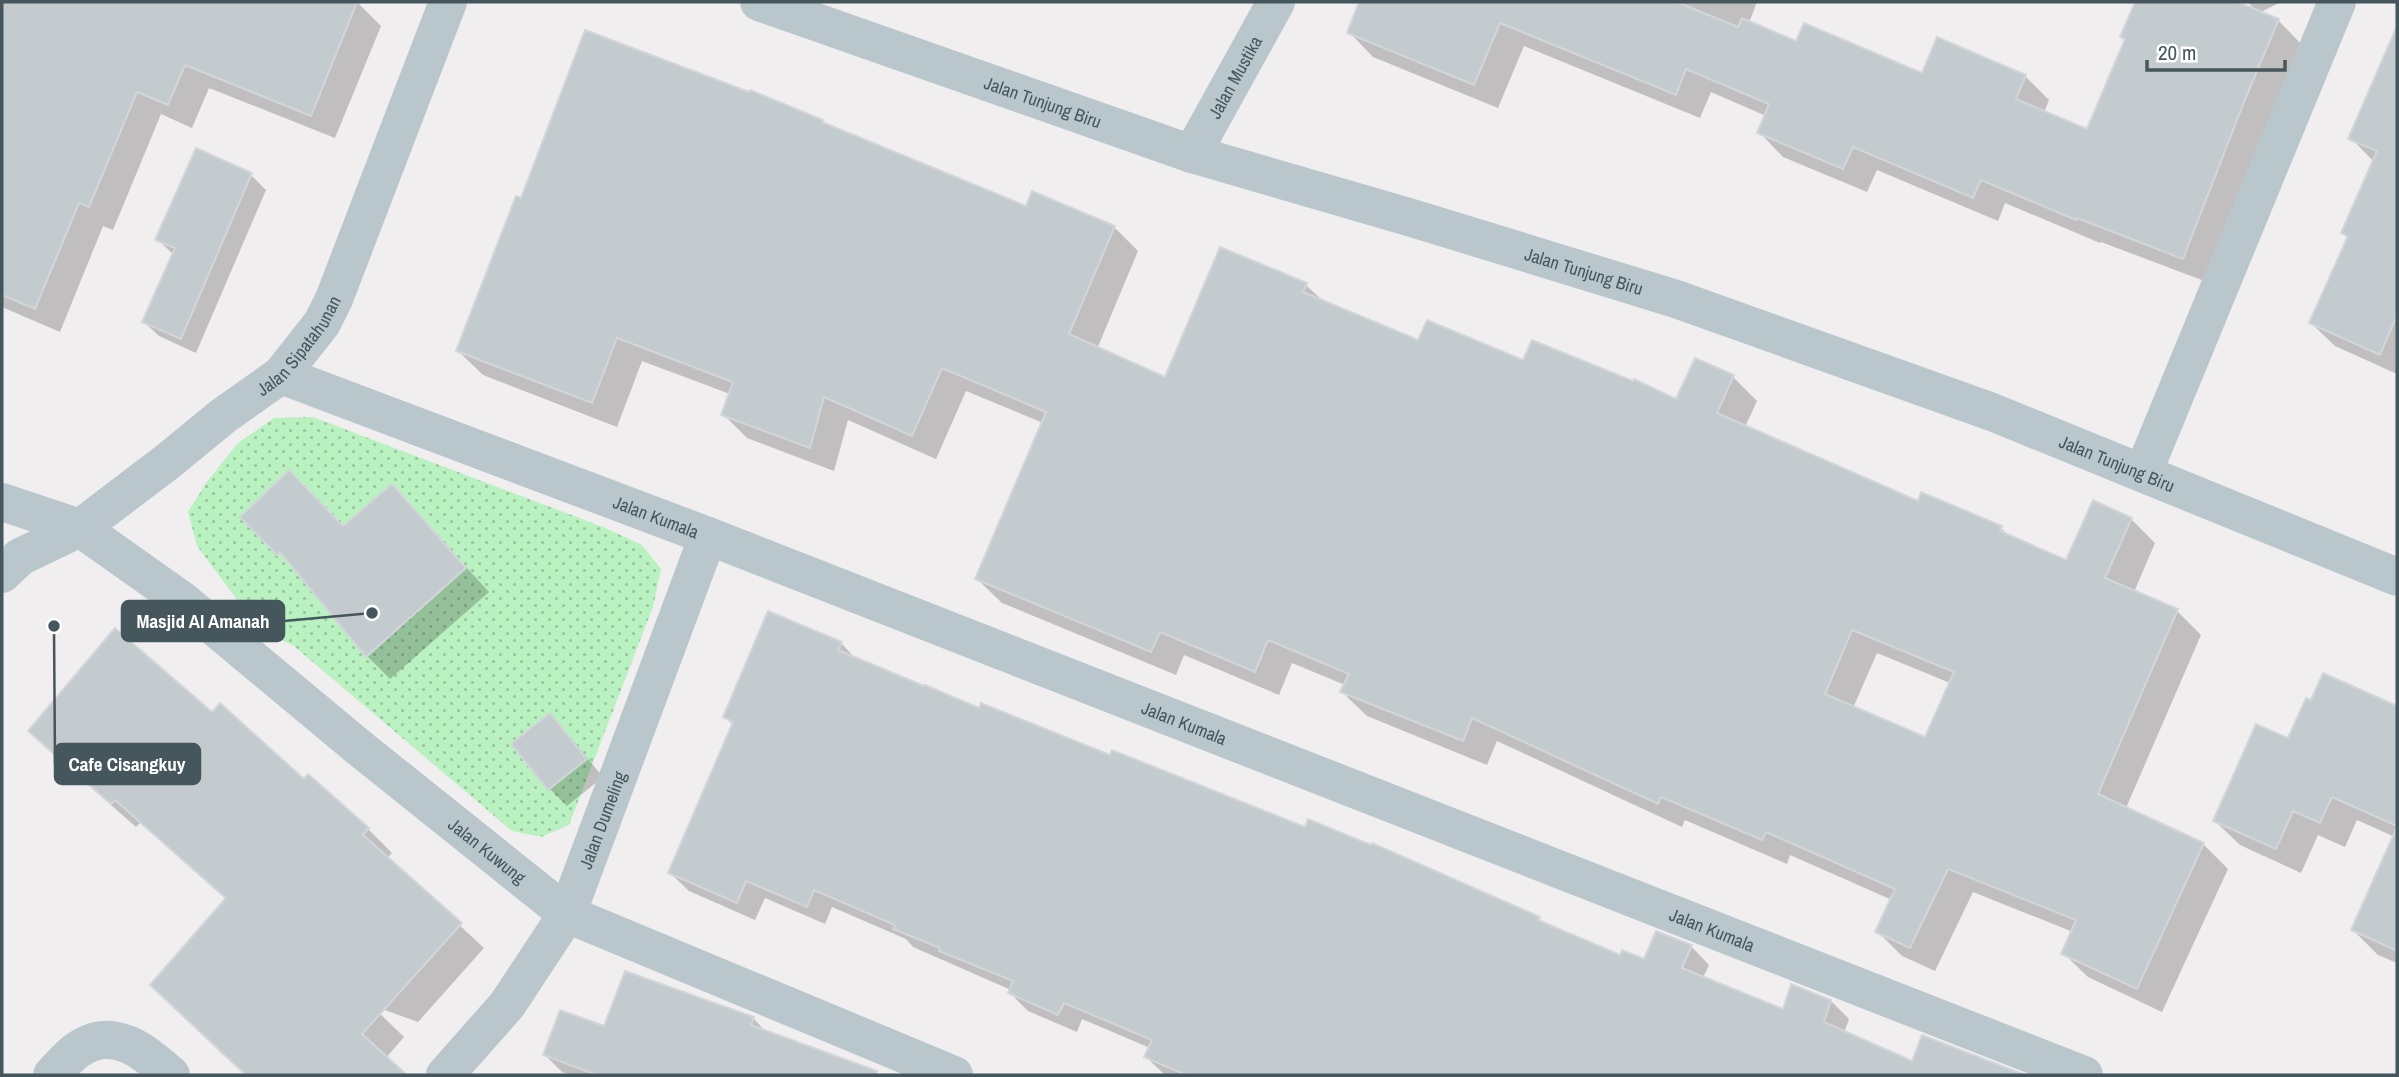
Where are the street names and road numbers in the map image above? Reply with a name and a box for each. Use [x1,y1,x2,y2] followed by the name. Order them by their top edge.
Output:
[1202,31,1268,123] street label: Jalan Mustika
[981,70,1105,134] street label: Jalan Tunjung Biru
[1522,241,1646,301] street label: Jalan Tunjung Biru
[251,291,346,401] street label: Jalan Sipatahunan
[2056,428,2179,498] street label: Jalan Tunjung Biru
[610,489,703,544] street label: Jalan Kumala
[1138,695,1231,751] street label: Jalan Kumala
[572,767,632,872] street label: Jalan Dumeling
[443,812,532,890] street label: Jalan Kuwung
[1666,901,1759,957] street label: Jalan Kumala

